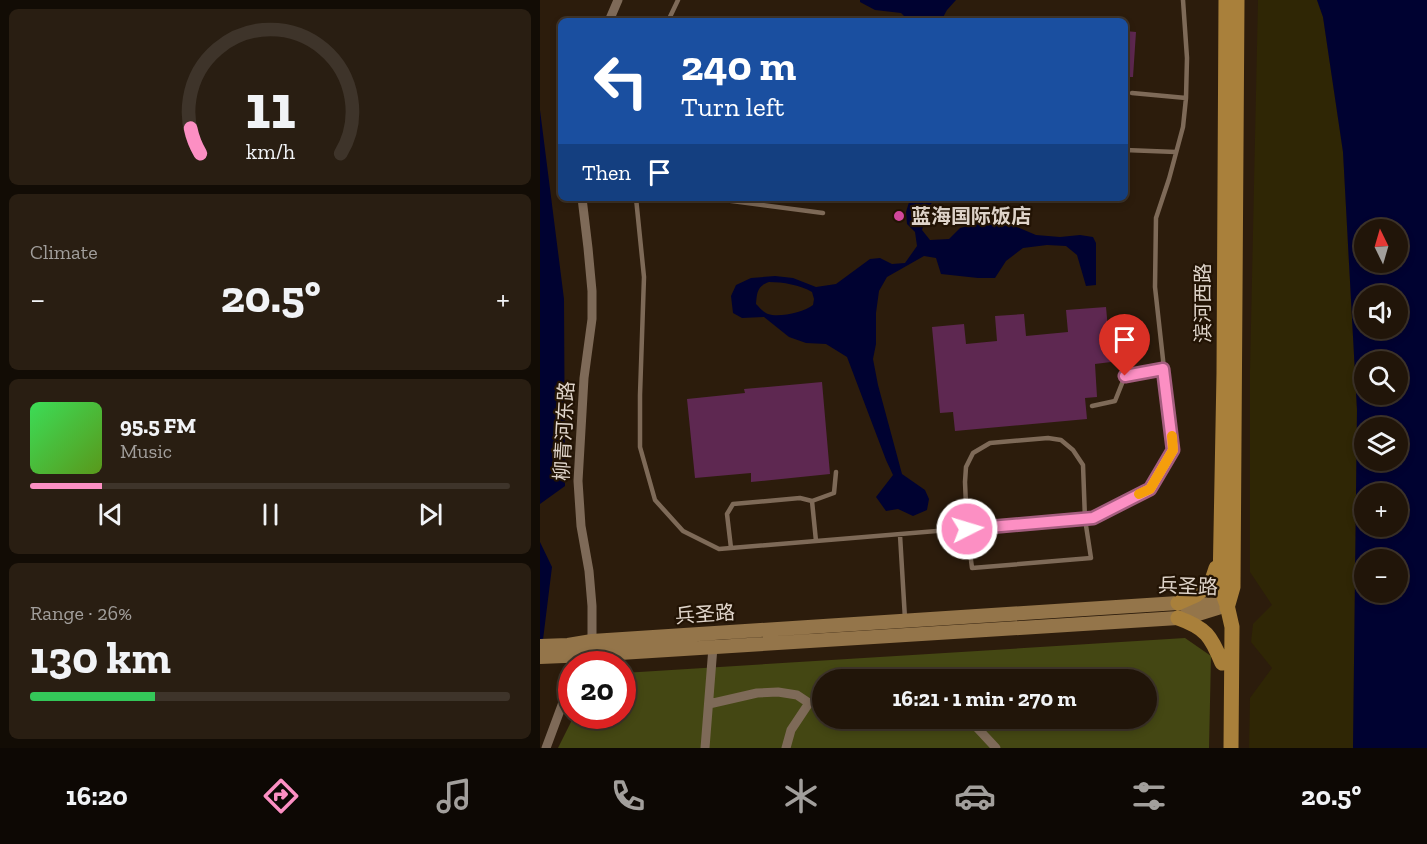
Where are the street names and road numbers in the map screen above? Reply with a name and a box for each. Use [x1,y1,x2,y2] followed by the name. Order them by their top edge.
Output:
[1191,263,1215,343] street label: 滨河西路
[549,380,579,482] street label: 柳青河东路
[1158,573,1218,599] street label: 兵圣路
[674,600,736,628] street label: 兵圣路

